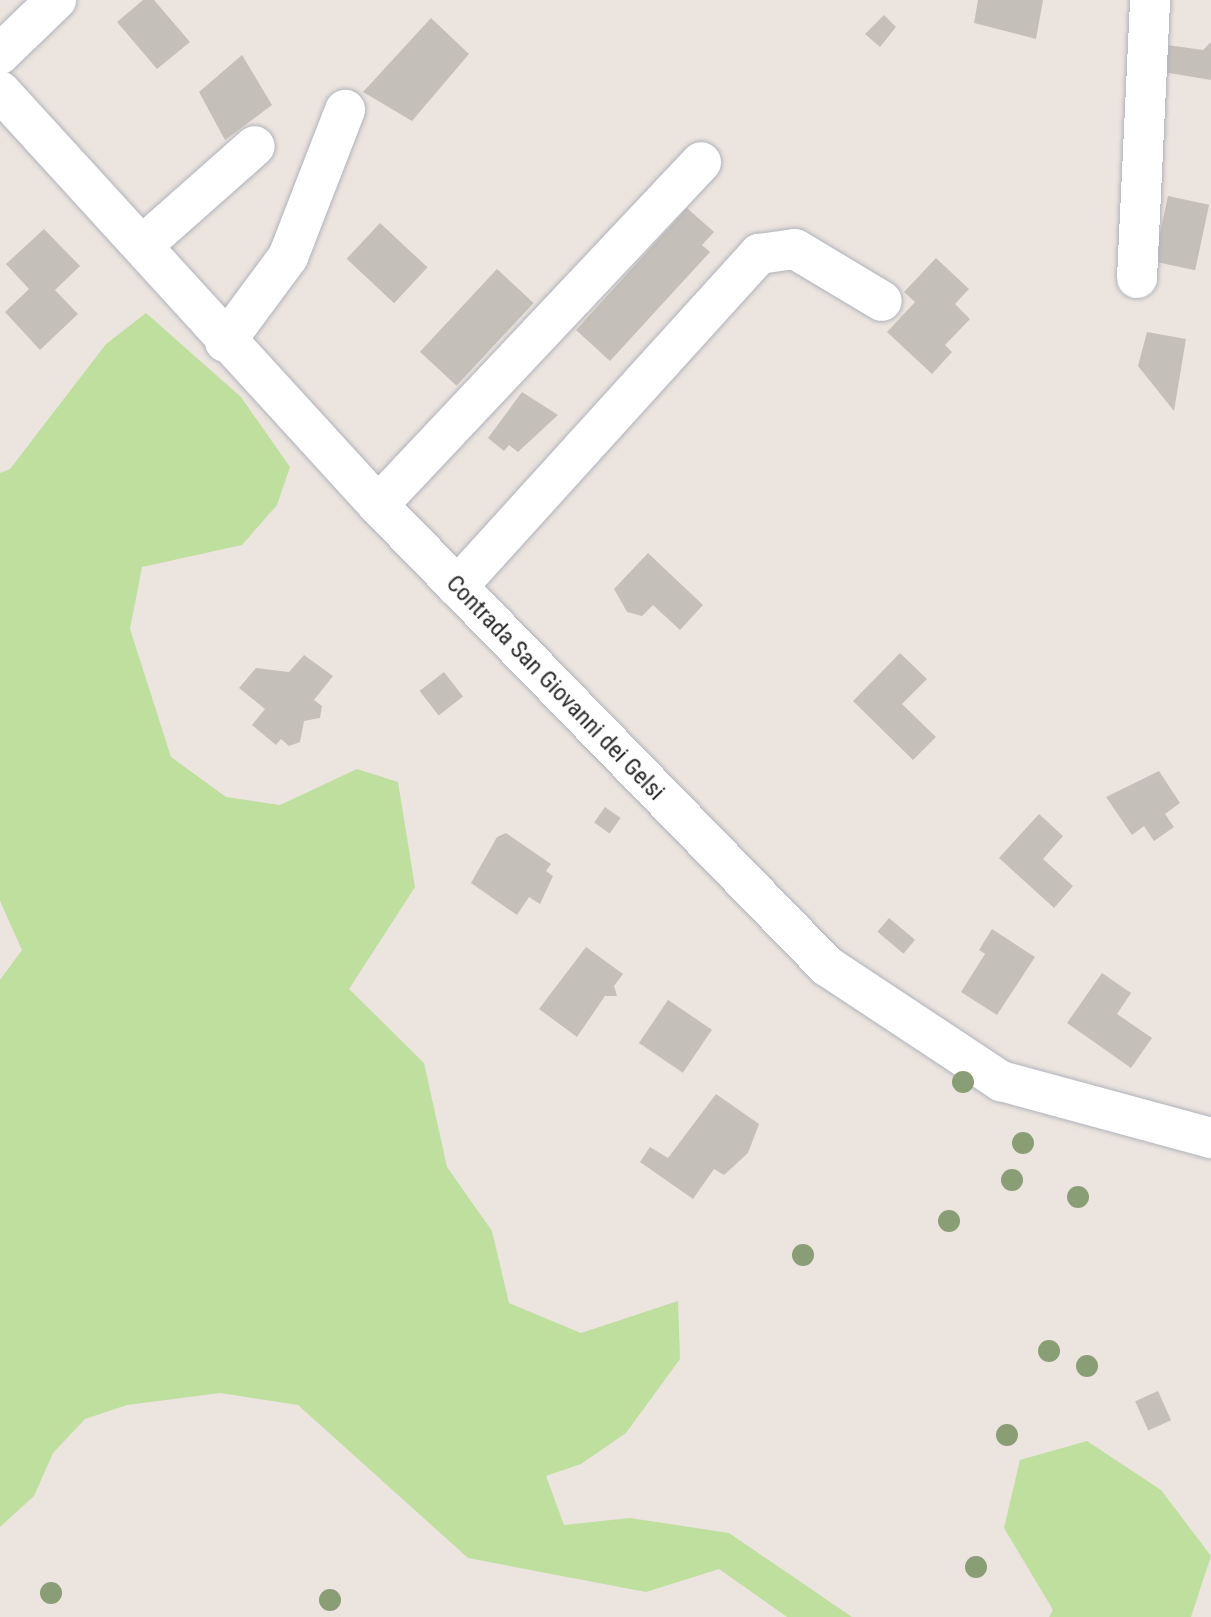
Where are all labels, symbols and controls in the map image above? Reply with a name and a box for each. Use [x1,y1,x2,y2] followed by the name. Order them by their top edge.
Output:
[440,569,670,807] street label: Contrada San Giovanni dei Gelsi

